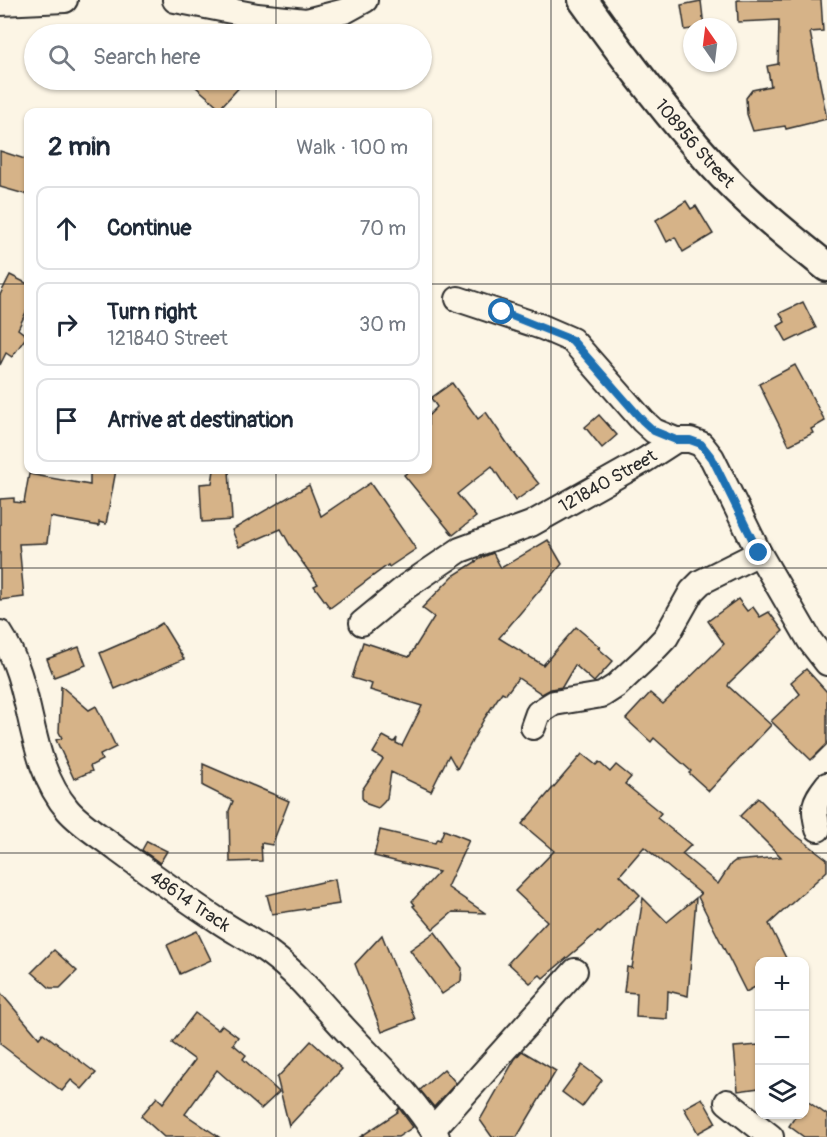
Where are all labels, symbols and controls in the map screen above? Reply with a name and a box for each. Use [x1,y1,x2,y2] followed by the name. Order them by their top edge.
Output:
[683,18,737,72] north arrow
[24,24,432,90] search box
[45,41,78,74] icon: search
[93,43,200,71] text: Search here
[650,95,740,194] street label: 108956 Street
[48,131,110,163] text: 2 min
[296,135,408,160] text: Walk · 100 m
[50,212,83,245] icon: ahead
[107,214,191,242] text: Continue
[360,216,406,241] text: 70 m
[107,298,197,326] text: Turn right
[488,298,514,324] route start
[50,308,83,341] icon: right
[359,312,406,337] text: 30 m
[107,326,228,351] text: 121840 Street
[50,404,83,437] icon: arrive
[107,406,293,434] text: Arrive at destination
[555,444,662,518] street label: 121840 Street
[745,539,771,565] route end
[145,866,235,938] street label: 48614 Track
[755,957,809,1119] map controls
[755,957,809,1011] button: +
[755,1011,809,1065] button: −
[755,1065,809,1119] button: layers

